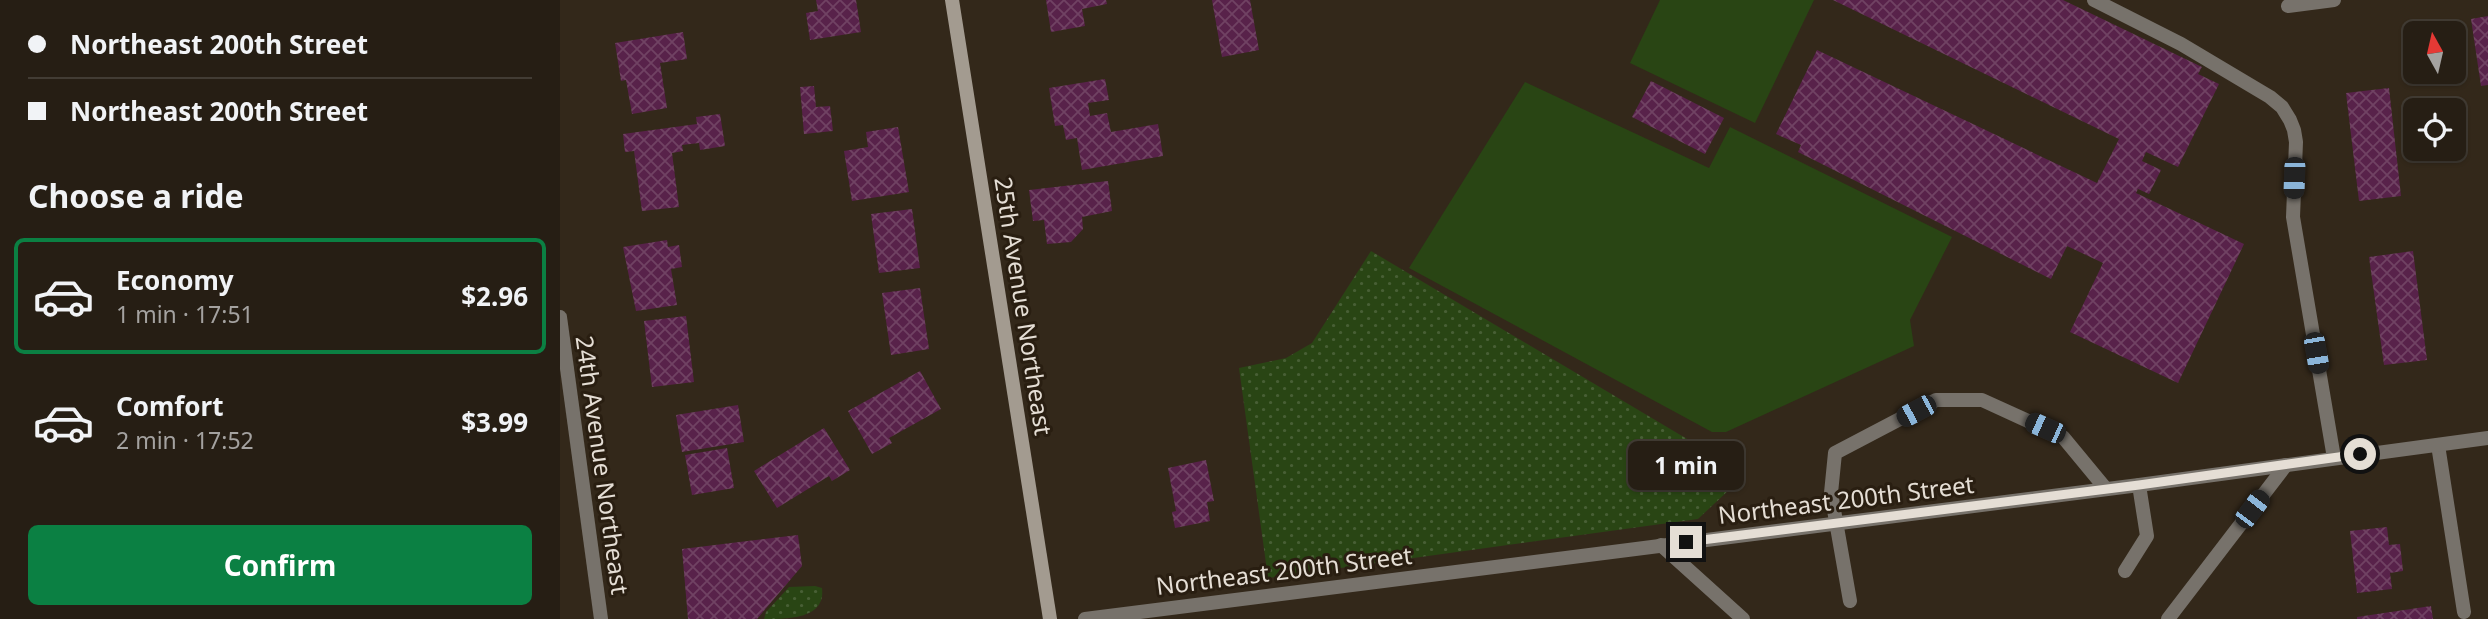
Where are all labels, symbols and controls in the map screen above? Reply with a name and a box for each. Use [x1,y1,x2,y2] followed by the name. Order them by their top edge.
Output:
[2403,21,2466,84] north arrow
[2403,21,2466,161] map controls
[70,26,368,62] text: Northeast 200th Street
[70,93,368,129] text: Northeast 200th Street
[2403,98,2466,161] button: locate
[2283,157,2306,199] car
[28,174,244,217] text: Choose a ride
[987,175,1061,438] street label: 25th Avenue Northeast
[116,262,234,298] text: Economy
[32,265,95,328] icon: car
[461,278,528,314] text: $2.96
[116,298,254,330] text: 1 min · 17:51
[2303,330,2330,376] car
[568,333,638,597] street label: 24th Avenue Northeast
[116,388,224,424] text: Comfort
[32,391,95,454] icon: car
[1893,392,1940,430] car
[461,404,528,440] text: $3.99
[2022,410,2069,446] car
[116,424,254,456] text: 2 min · 17:52
[2344,438,2376,470] route start
[1628,440,1744,490] callout: 1 min
[1654,449,1718,481] text: 1 min
[1716,467,1976,531] street label: Northeast 200th Street
[2231,486,2274,532] car
[28,525,532,605] button: Confirm
[1670,526,1702,558] route end
[1154,538,1414,602] street label: Northeast 200th Street

